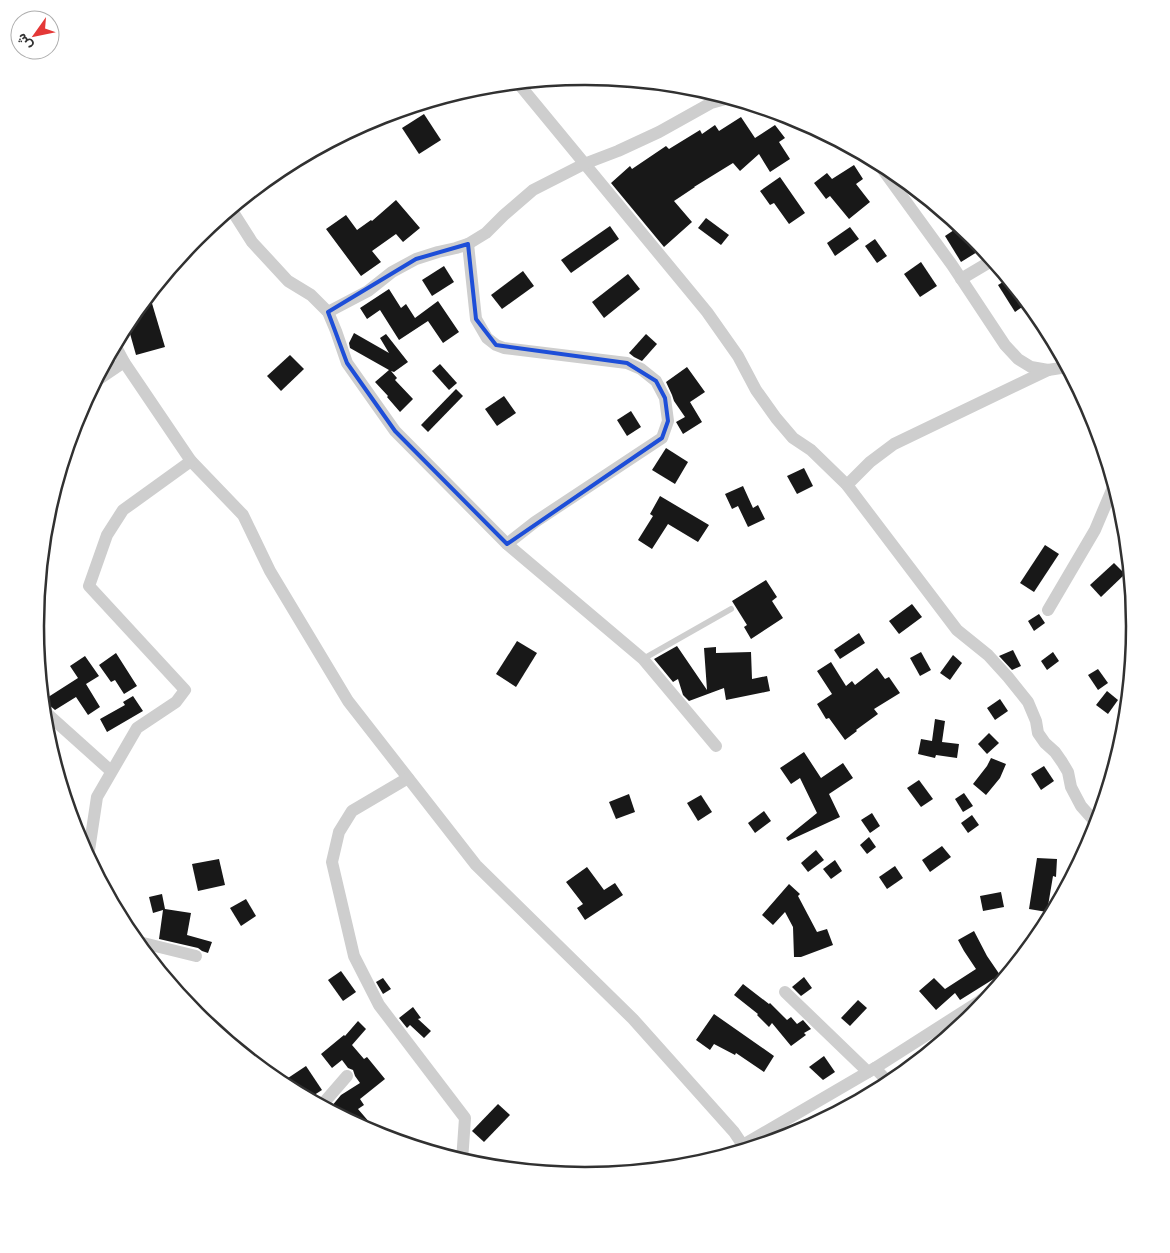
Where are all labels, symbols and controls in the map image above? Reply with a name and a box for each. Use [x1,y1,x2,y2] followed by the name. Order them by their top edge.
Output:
[10,10,60,60] north arrow
[11,30,36,55] text: ش

